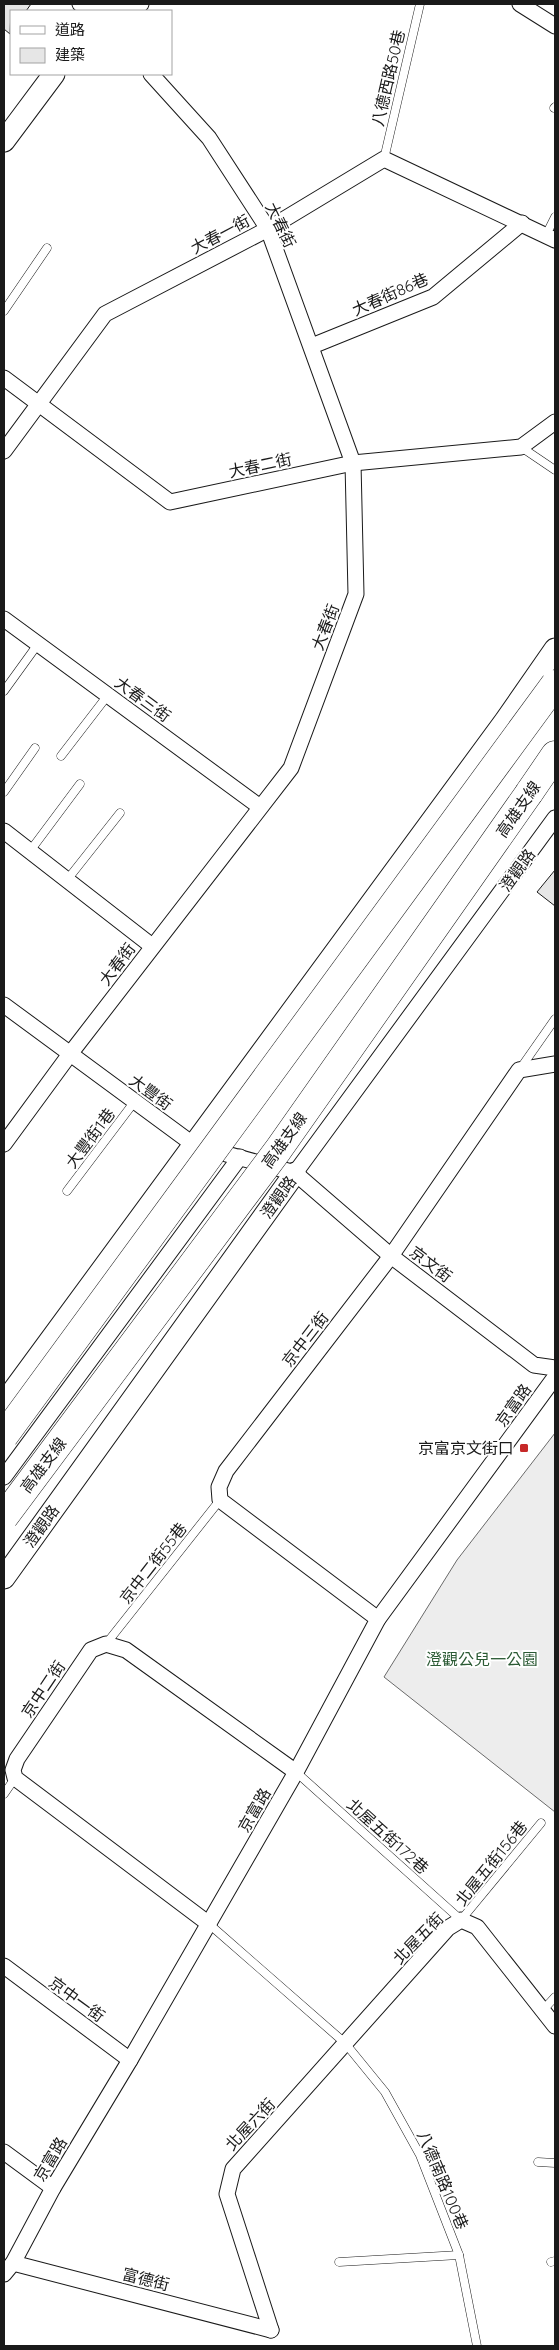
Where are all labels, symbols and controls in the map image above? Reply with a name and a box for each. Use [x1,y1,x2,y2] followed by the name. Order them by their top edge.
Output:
[10,10,172,75] legend
[55,20,85,39] text: 道路
[367,28,409,128] street label: 八德西路50巷
[55,45,85,64] text: 建築
[261,199,301,251] street label: 大春街
[187,210,253,258] street label: 大春一街
[349,268,431,320] street label: 大春街86巷
[227,449,293,481] street label: 大春二街
[307,601,343,653] street label: 大春街
[111,672,175,726] street label: 大春三街
[491,777,545,841] street label: 高雄支線
[495,845,539,895] street label: 澄觀路
[95,939,139,989] street label: 大春街
[126,1070,176,1114] street label: 大豐街
[61,1104,119,1172] street label: 大豐街1巷
[257,1108,311,1172] street label: 高雄支線
[256,1172,300,1222] street label: 澄觀路
[406,1242,456,1286] street label: 京文街
[277,1308,333,1370] street label: 京中三街
[491,1380,535,1430] street label: 京富路
[16,1433,70,1497] street label: 高雄支線
[418,1438,514,1458] place label: 京富京文街口
[518,1442,530,1454] marker: 京富京文街口
[19,1501,63,1551] street label: 澄觀路
[115,1518,191,1608] street label: 京中二街55巷
[426,1649,538,1669] park label: 澄觀公兒一公園
[17,1657,69,1721] street label: 京中二街
[233,1784,275,1836] street label: 京富路
[343,1794,433,1878] street label: 北屋五街172巷
[451,1817,531,1909] street label: 北屋五街156巷
[389,1908,447,1968] street label: 北屋五街
[45,1972,109,2026] street label: 京中一街
[221,2094,279,2154] street label: 北屋六街
[413,2128,473,2232] street label: 八德南路100巷
[29,2133,71,2185] street label: 京富路
[120,2263,172,2295] street label: 富德街

